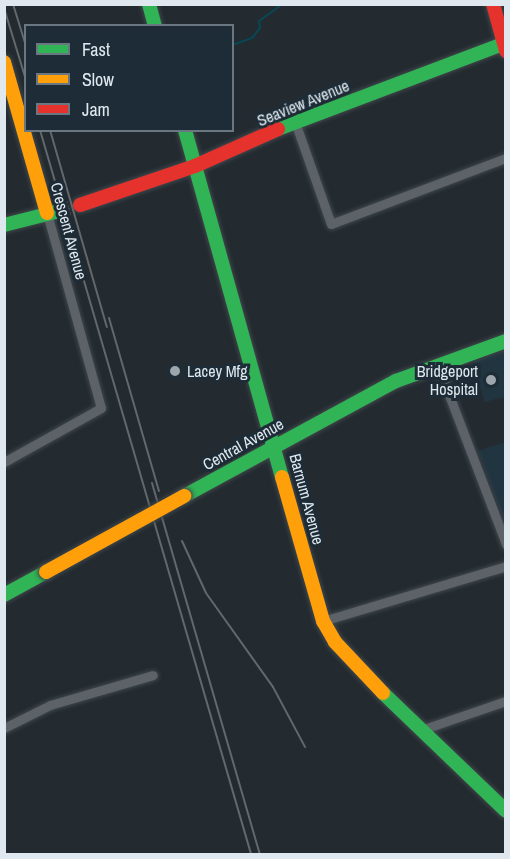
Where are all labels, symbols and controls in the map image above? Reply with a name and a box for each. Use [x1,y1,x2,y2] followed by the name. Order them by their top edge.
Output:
[24,24,234,132] legend
[82,37,110,62] text: Fast
[82,67,114,92] text: Slow
[254,76,352,130] street label: Seaview Avenue
[82,97,110,122] text: Jam
[47,180,91,282] street label: Crescent Avenue
[187,361,248,381] place label: Lacey Mfg
[417,361,478,399] place label: Bridgeport Hospital
[168,364,182,378] marker: Lacey Mfg
[482,371,500,389] marker: Bridgeport Hospital
[199,414,287,474] street label: Central Avenue
[286,451,328,547] street label: Barnum Avenue

